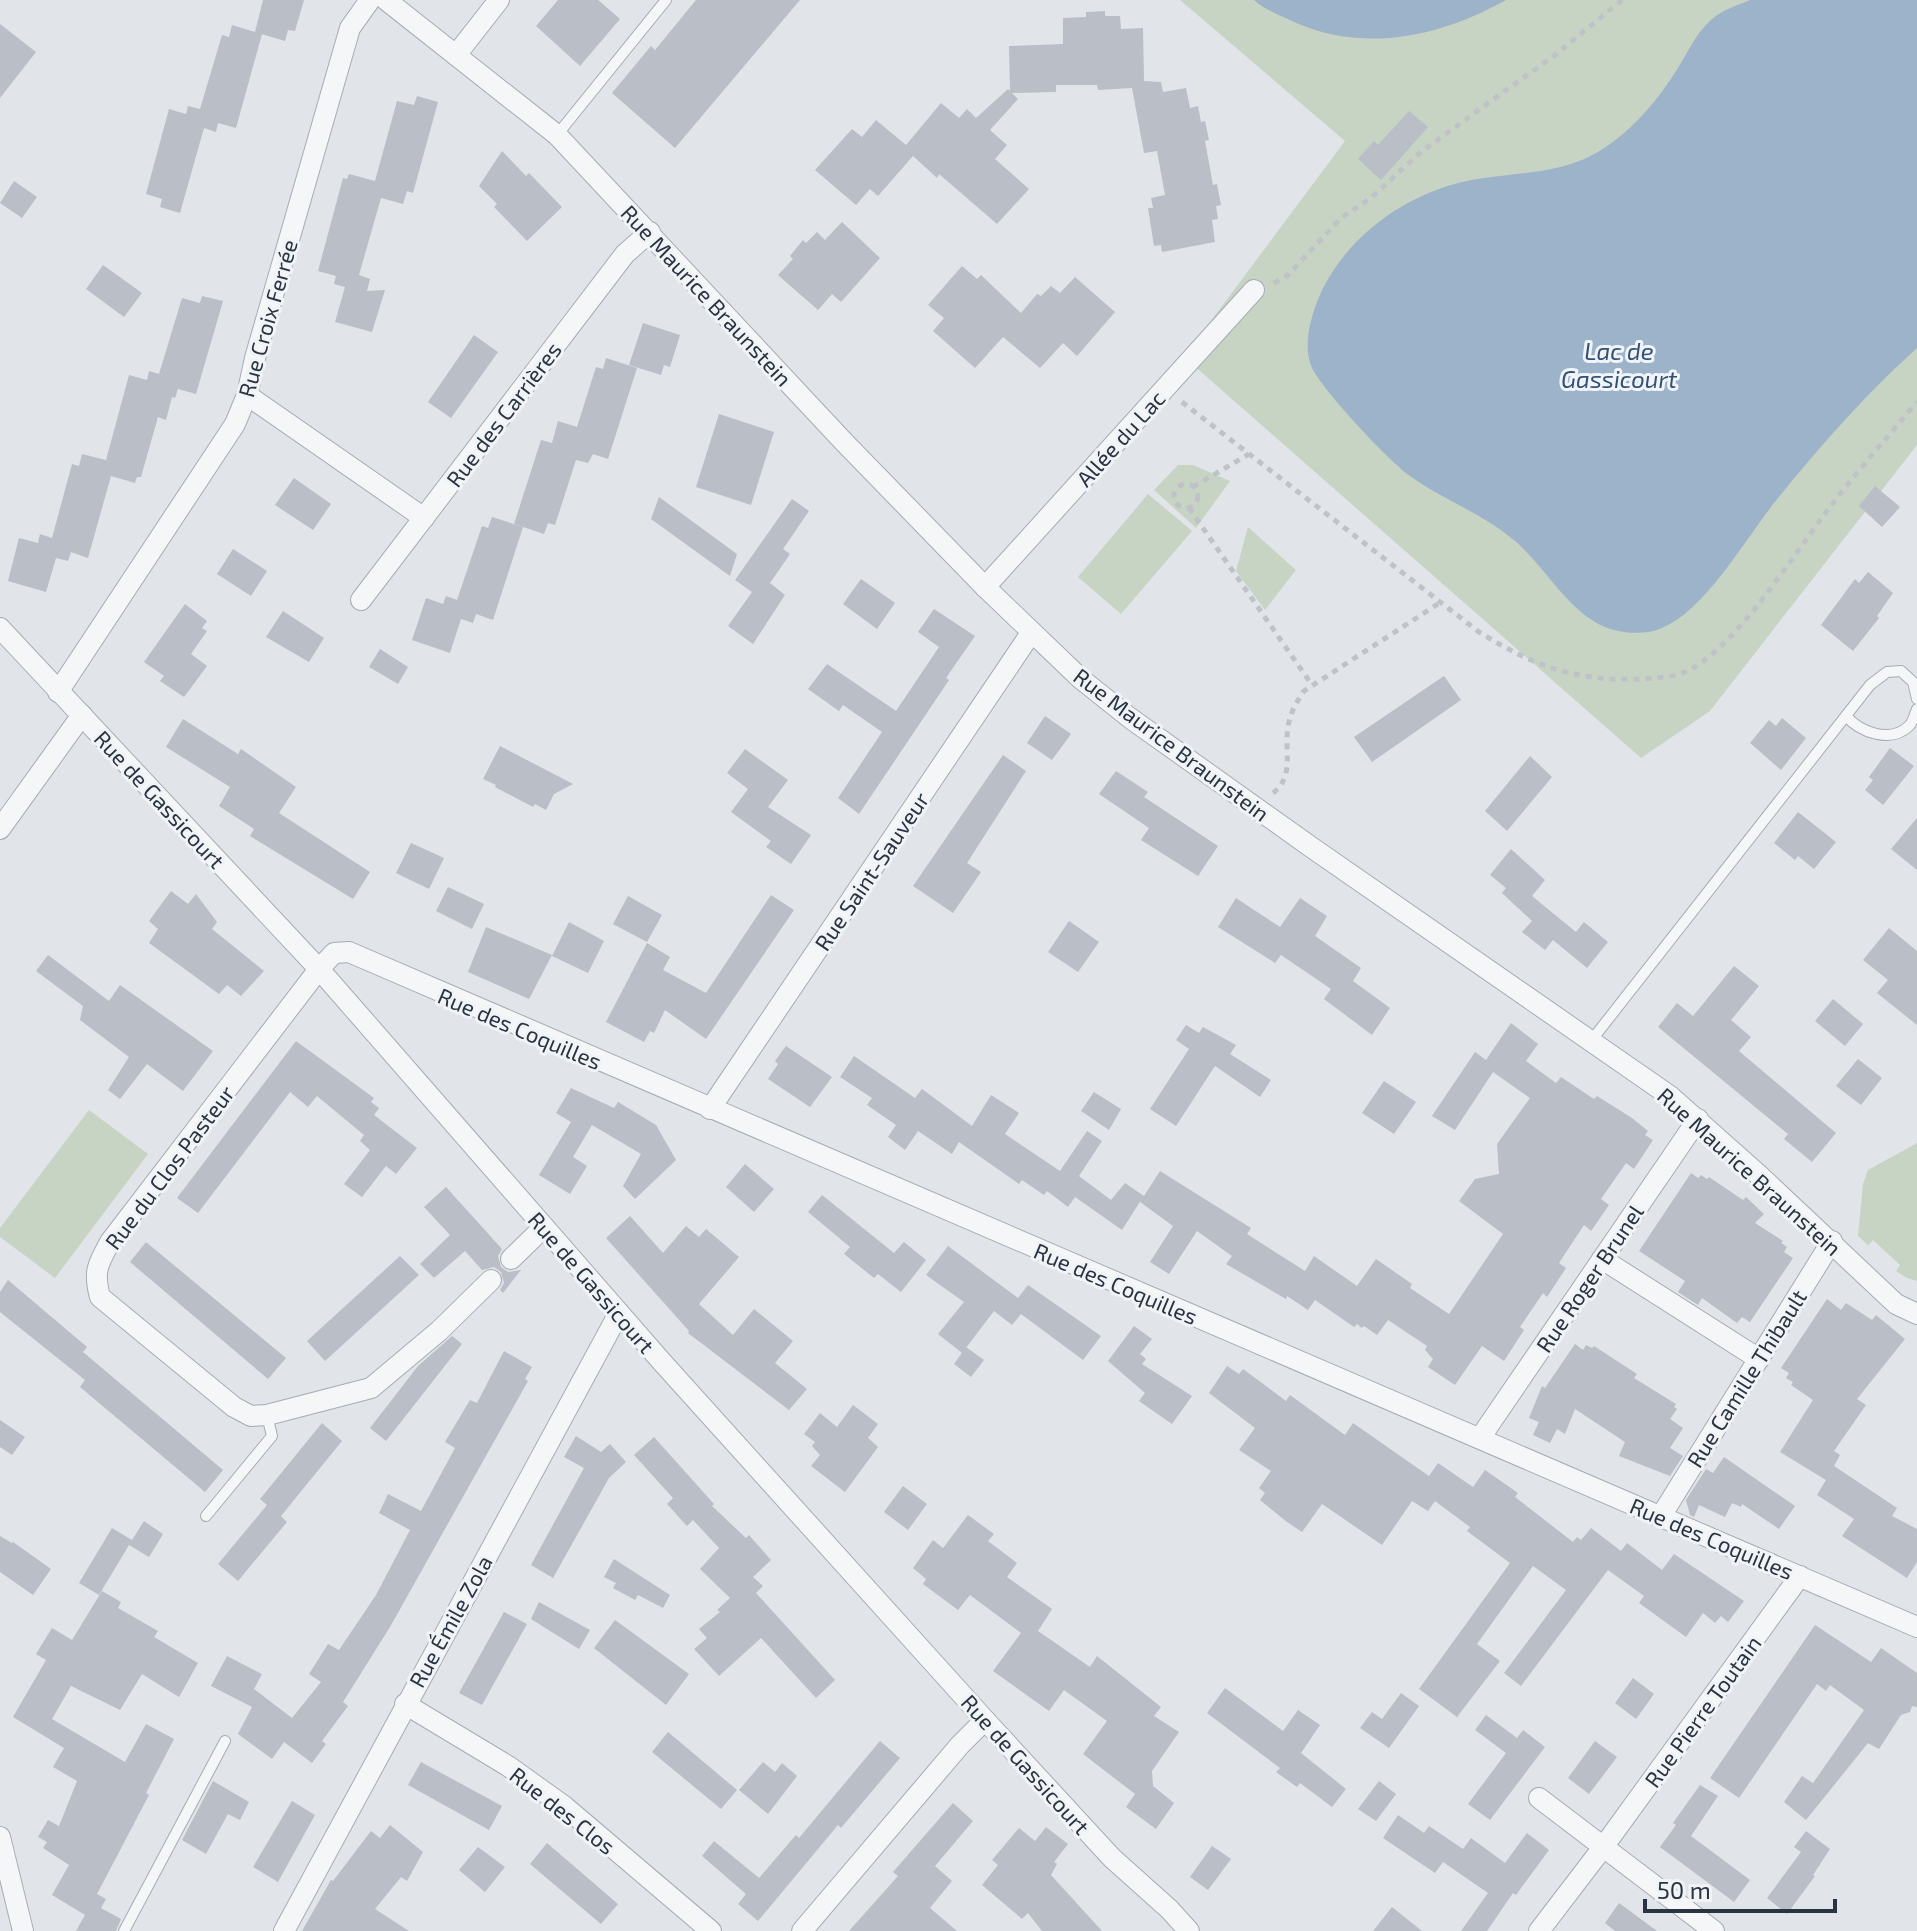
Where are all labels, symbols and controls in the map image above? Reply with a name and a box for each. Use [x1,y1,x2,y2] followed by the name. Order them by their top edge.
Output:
[616,199,798,391] street label: Rue Maurice Braunstein
[232,236,302,400] street label: Rue Croix Ferrée
[1561,336,1678,393] water label: Lac de Gassicourt
[440,337,566,491] street label: Rue des Carrières
[1070,385,1170,491] street label: Allée du Lac
[1069,662,1275,826] street label: Rue Maurice Braunstein
[90,725,230,873] street label: Rue de Gassicourt
[808,787,934,955] street label: Rue Saint-Sauveur
[434,982,606,1074] street label: Rue des Coquilles
[99,1080,239,1254] street label: Rue du Clos Pasteur
[1653,1082,1847,1260] street label: Rue Maurice Braunstein
[1530,1199,1648,1357] street label: Rue Roger Brunel
[524,1206,660,1358] street label: Rue de Gassicourt
[1030,1237,1202,1329] street label: Rue des Coquilles
[1681,1284,1811,1472] street label: Rue Camille Thibault
[1626,1492,1798,1584] street label: Rue des Coquilles
[403,1551,497,1691] street label: Rue Émile Zola
[1638,1630,1766,1792] street label: Rue Pierre Toutain
[957,1689,1095,1839] street label: Rue de Gassicourt
[505,1761,621,1859] street label: Rue des Clos
[1645,1863,1835,1913] scale bar
[1657,1875,1711,1904] text: 50 m

